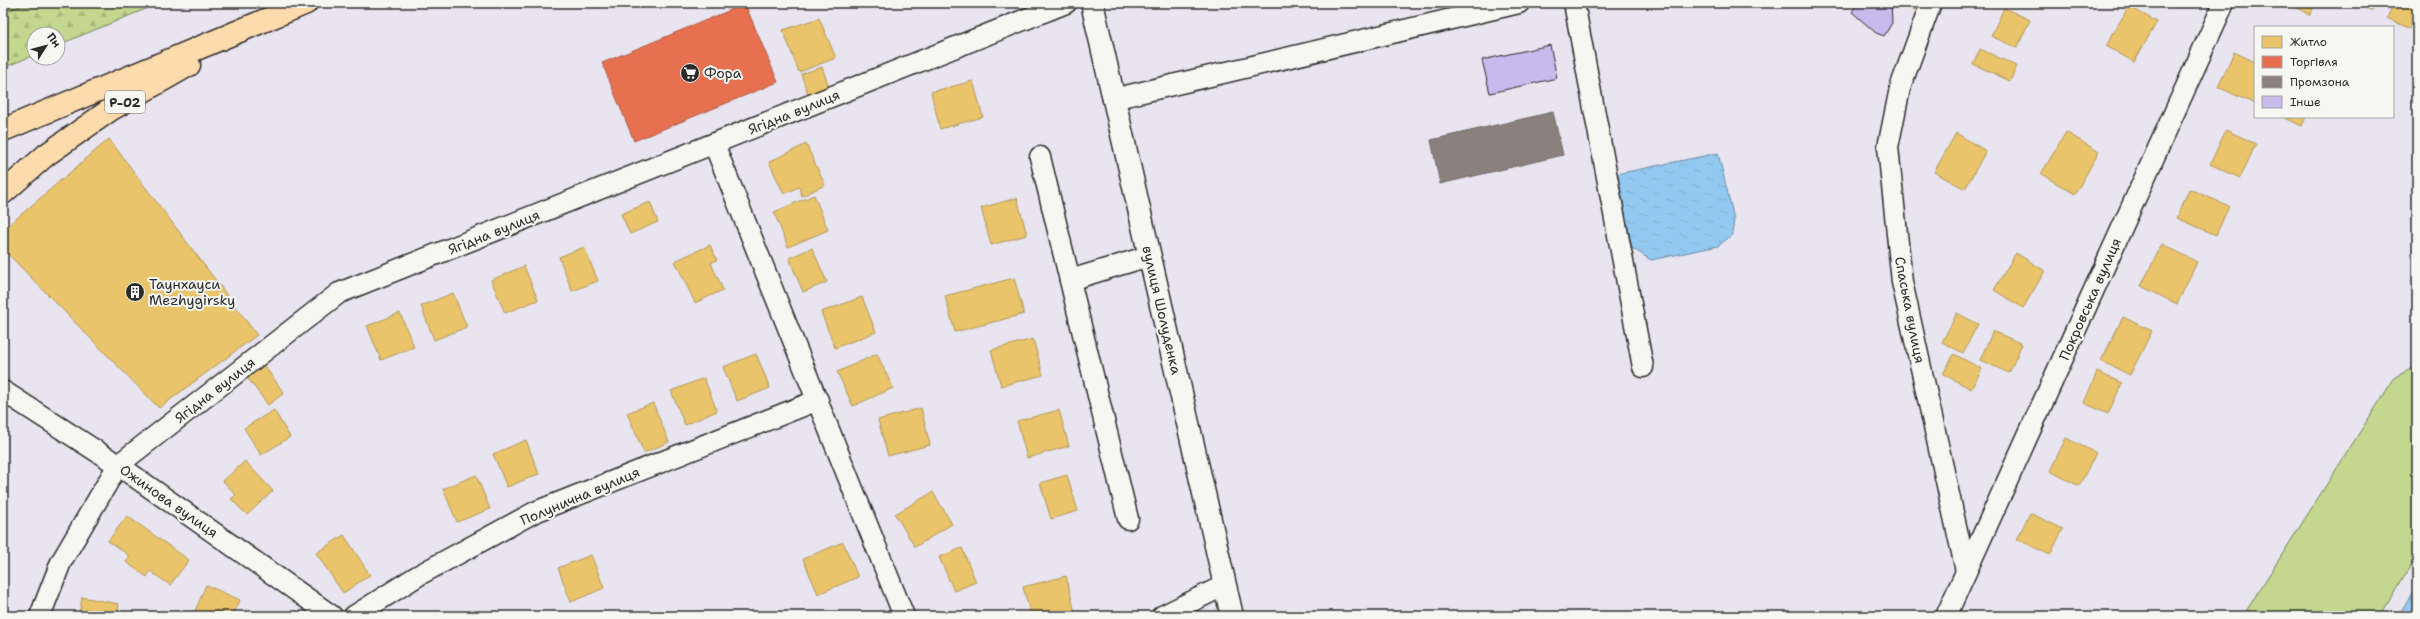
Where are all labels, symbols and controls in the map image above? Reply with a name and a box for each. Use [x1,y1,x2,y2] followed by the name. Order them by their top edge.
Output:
[26,26,66,66] north arrow
[2254,26,2394,118] legend
[43,30,64,51] text: Пн
[2290,34,2327,50] text: Житло
[2290,54,2338,70] text: Торгівля
[679,62,701,84] supermarket icon: Фора
[704,64,742,82] place label: Фора
[2290,74,2350,90] text: Промзона
[746,85,842,139] street label: Ягідна вулиця
[105,91,145,113] road number: Р-02
[2290,94,2321,110] text: Інше
[446,205,542,259] street label: Ягідна вулиця
[2055,235,2125,363] street label: Покровська вулиця
[1138,244,1186,376] street label: вулиця Шолуденка
[1891,255,1929,365] street label: Спаська вулиця
[149,275,235,309] place label: Таунхауси Mezhygirsky
[124,281,146,303] building icon: Таунхауси Mezhygirsky
[171,353,259,427] street label: Ягідна вулиця
[116,460,222,542] street label: Ожинова вулиця
[518,463,642,529] street label: Полунична вулиця

